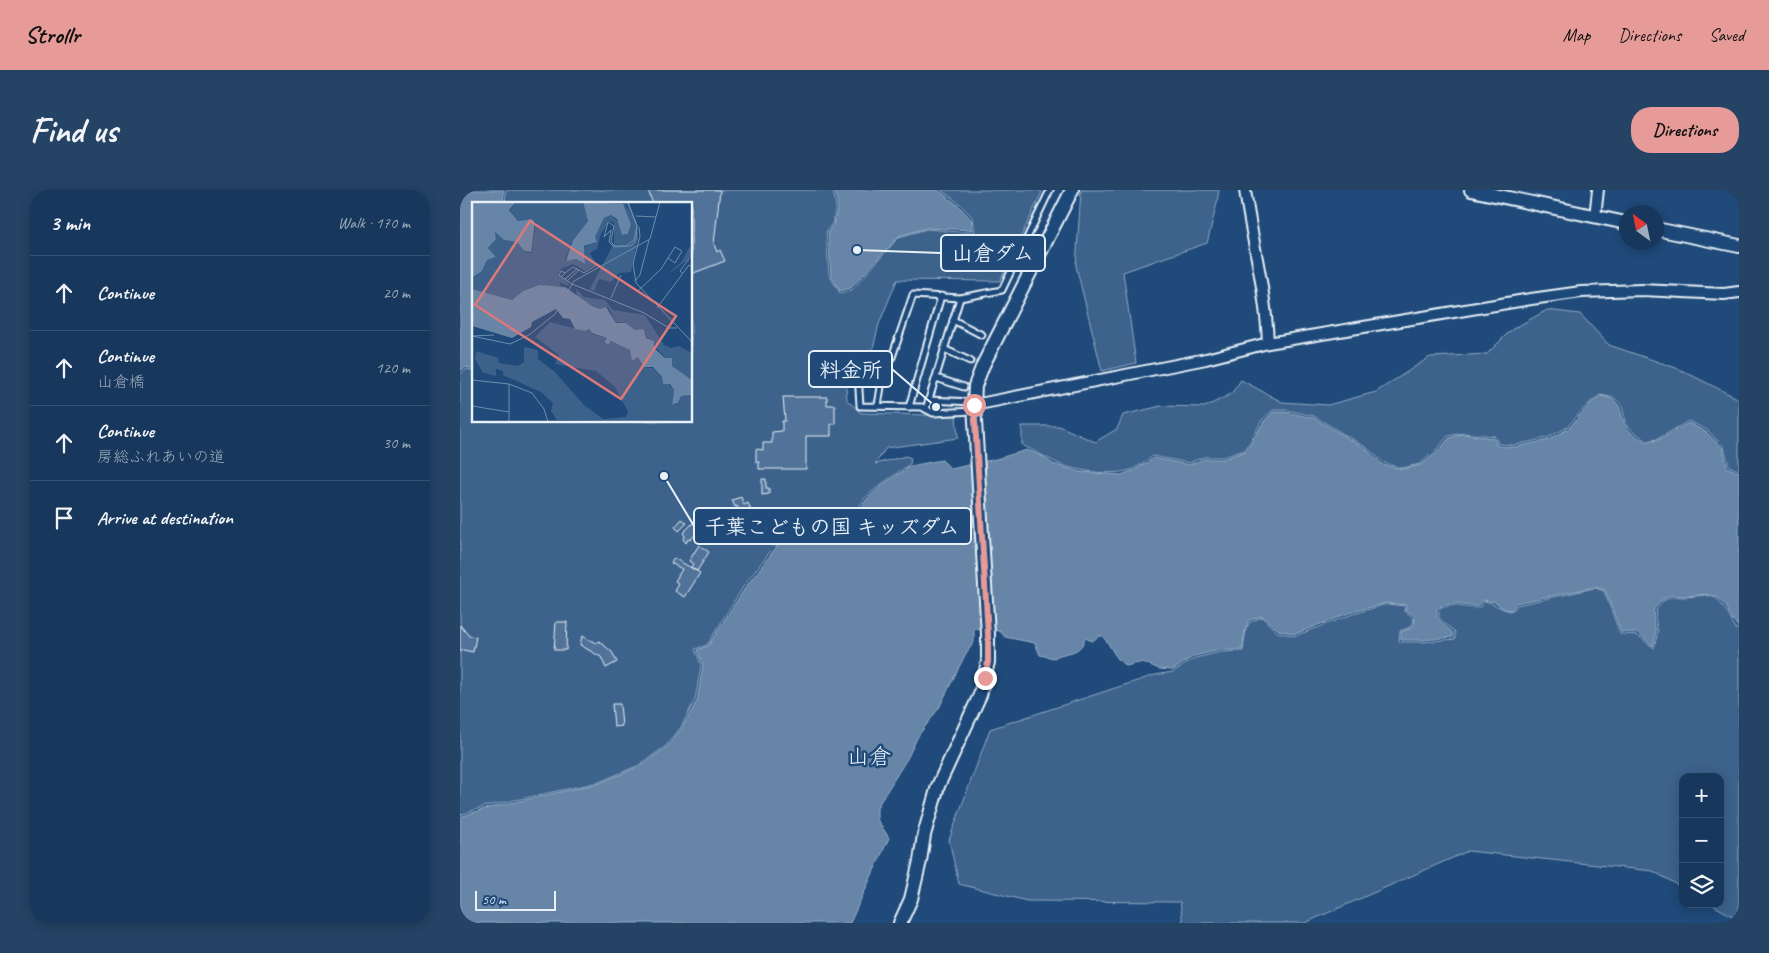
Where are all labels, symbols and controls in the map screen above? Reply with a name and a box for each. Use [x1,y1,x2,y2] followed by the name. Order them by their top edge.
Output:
[25,20,80,50] text: Strollr
[1563,24,1590,46] text: Map
[1618,24,1681,46] text: Directions
[1709,24,1744,46] text: Saved
[1631,107,1739,153] button: Directions
[30,108,117,153] text: Find us
[472,202,692,422] inset map
[1619,205,1664,250] north arrow
[50,210,90,236] text: 3 min
[338,213,410,233] text: Walk · 170 m
[941,235,1045,271] callout: 山倉ダム
[952,240,1034,266] text: 山倉ダム
[50,279,78,307] icon: ahead
[97,281,154,305] text: Continue
[383,283,410,303] text: 20 m
[97,344,154,368] text: Continue
[809,351,892,387] callout: 料金所
[50,354,78,382] icon: ahead
[820,357,883,383] text: 料金所
[376,358,410,378] text: 120 m
[97,372,145,392] text: 山倉橋
[963,394,986,417] route start
[97,419,154,443] text: Continue
[50,429,78,457] icon: ahead
[383,433,410,453] text: 30 m
[97,447,225,467] text: 房総ふれあいの道
[50,504,78,532] icon: arrive
[97,506,233,530] text: Arrive at destination
[694,508,971,544] callout: 千葉こどもの国 キッズダム
[705,514,959,540] text: 千葉こどもの国 キッズダム
[974,667,997,690] route end
[847,743,891,771] district label: 山倉
[1679,773,1724,908] map controls
[1679,773,1724,818] button: +
[1679,818,1724,863] button: −
[1679,863,1724,908] button: layers
[475,888,556,911] scale bar
[482,891,506,908] text: 50 m

